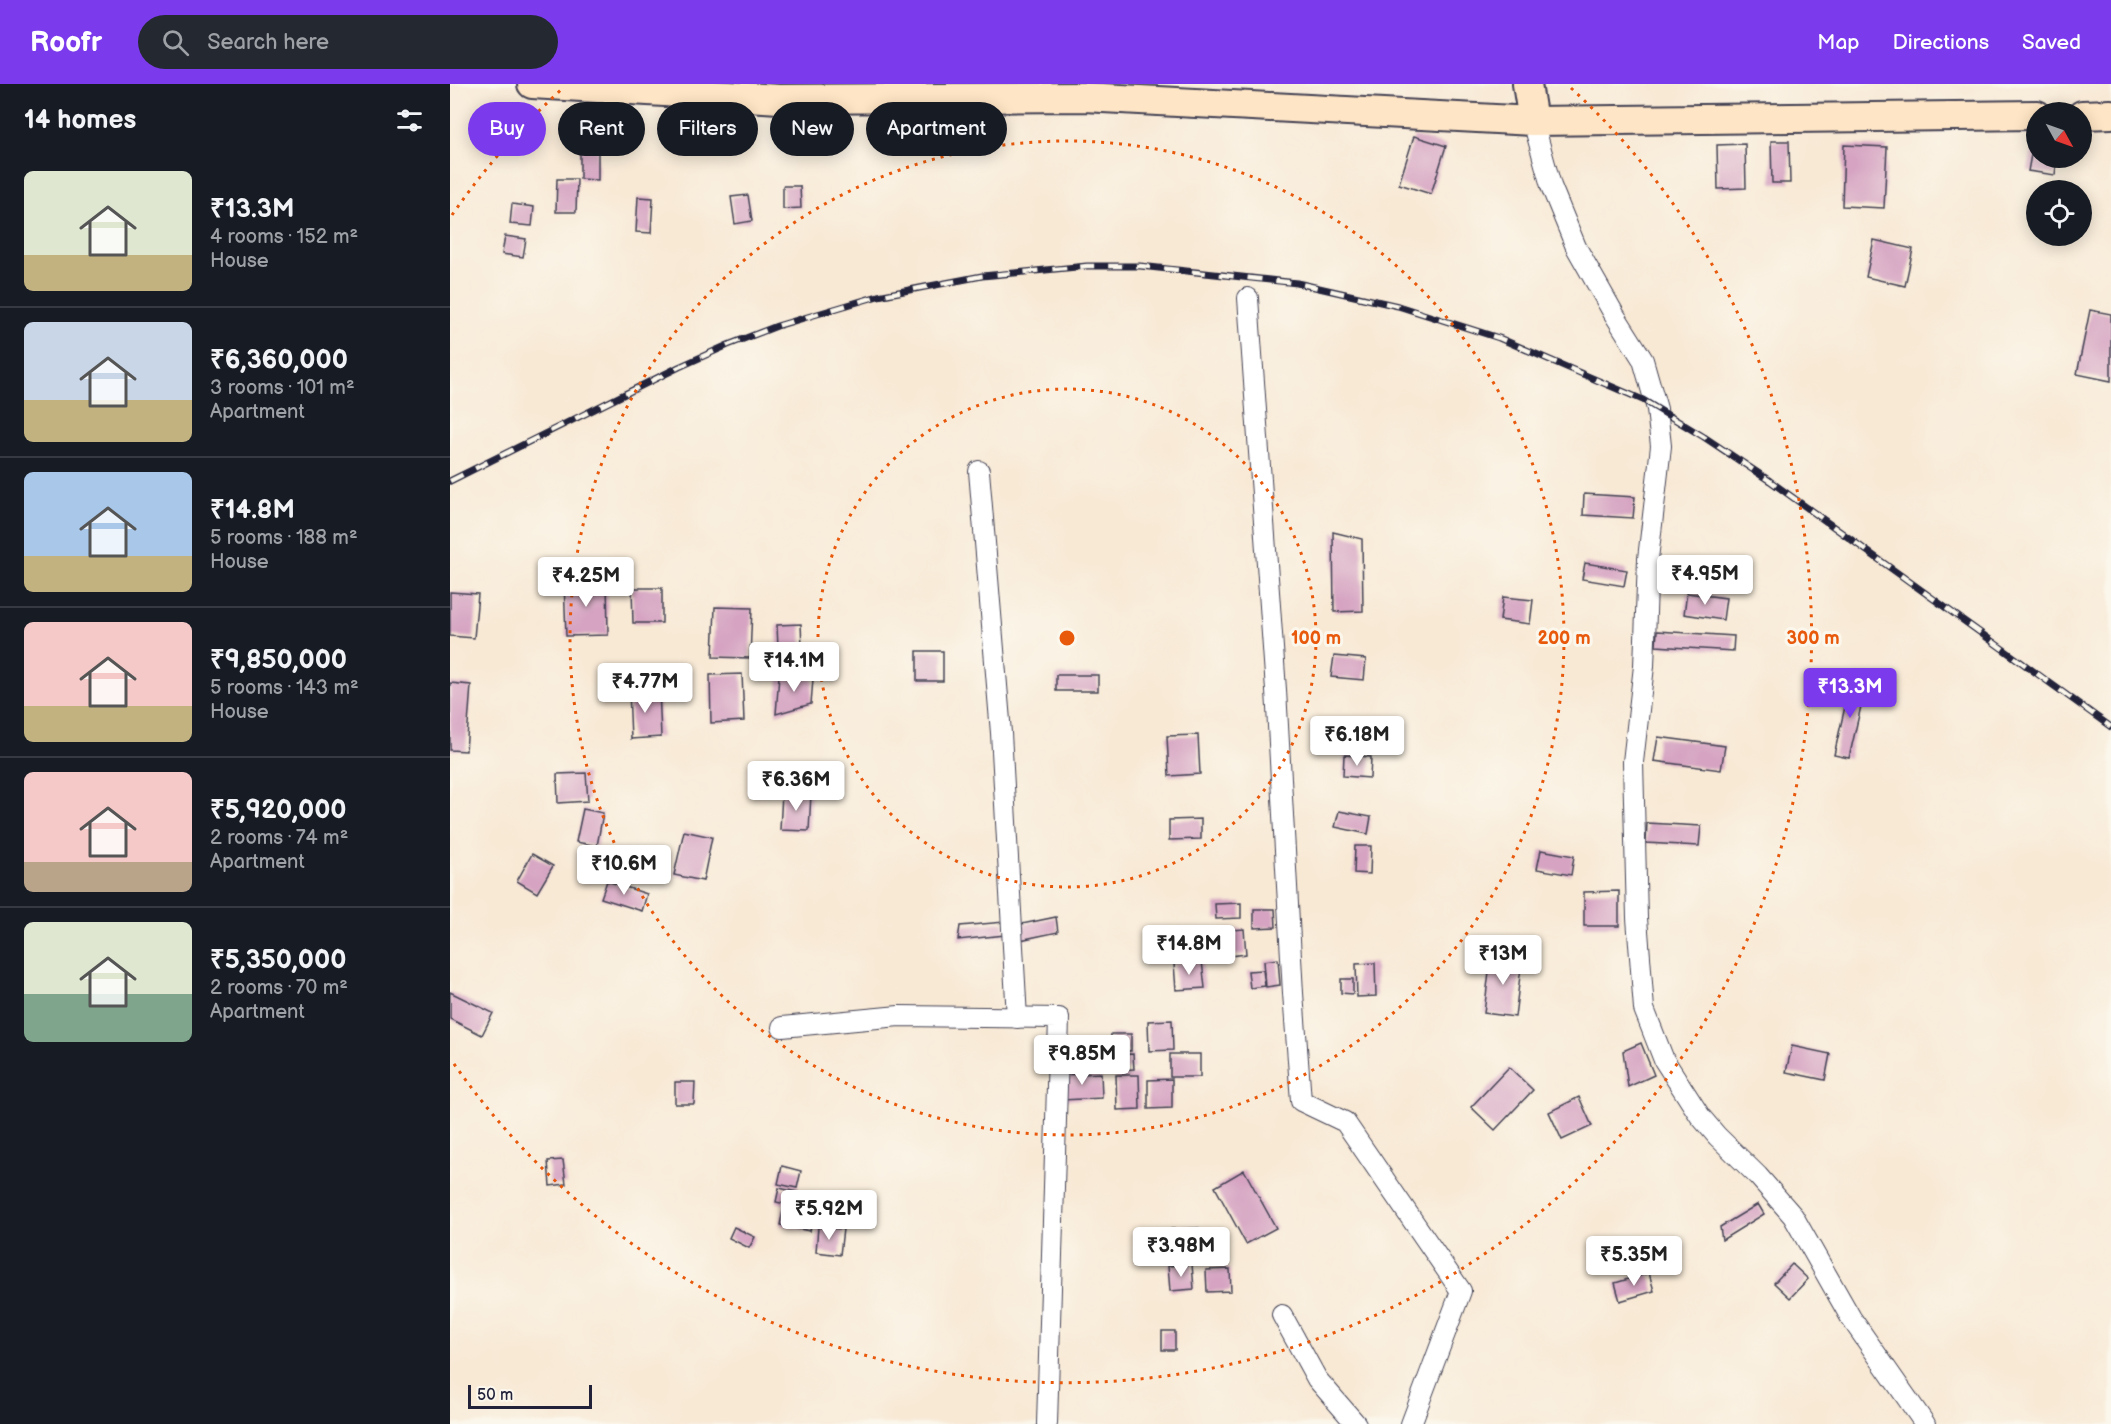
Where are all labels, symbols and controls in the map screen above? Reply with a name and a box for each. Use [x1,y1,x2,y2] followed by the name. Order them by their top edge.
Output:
[138,15,558,69] search box
[30,26,102,59] text: Roofr
[159,26,192,59] icon: search
[207,29,329,56] text: Search here
[1817,30,1860,55] text: Map
[1893,30,1989,55] text: Directions
[2022,30,2081,55] text: Saved
[468,102,546,156] chip: Buy
[558,102,645,156] chip: Rent
[657,102,758,156] chip: Filters
[770,102,854,156] chip: New
[866,102,1007,156] chip: Apartment
[2026,102,2092,168] north arrow
[2026,102,2092,246] map controls
[393,104,426,137] icon: filters
[24,105,136,136] text: 14 homes
[2026,180,2092,246] button: locate
[210,194,294,225] text: ₹13.3M
[72,195,144,267] icon: home
[210,225,358,249] text: 4 rooms · 152 m²
[210,249,269,273] text: House
[210,345,348,376] text: ₹6,360,000
[72,346,144,418] icon: home
[210,376,355,400] text: 3 rooms · 101 m²
[210,400,305,424] text: Apartment
[210,495,295,526] text: ₹14.8M
[72,496,144,568] icon: home
[210,526,358,550] text: 5 rooms · 188 m²
[210,550,269,574] text: House
[1656,555,1754,606] pin: ₹4.95M
[537,557,635,608] pin: ₹4.25M
[1671,562,1739,586] text: ₹4.95M
[552,564,620,588] text: ₹4.25M
[1057,628,1077,648] centre of rings
[1291,628,1341,649] text: 100 m
[1537,628,1591,649] text: 200 m
[1786,628,1840,649] text: 300 m
[745,642,843,693] pin: ₹14.1M
[210,645,347,676] text: ₹9,850,000
[72,646,144,718] icon: home
[763,649,825,673] text: ₹14.1M
[596,663,694,714] pin: ₹4.77M
[1801,668,1899,719] pin: ₹13.3M
[612,670,678,694] text: ₹4.77M
[1818,675,1882,699] text: ₹13.3M
[210,676,359,700] text: 5 rooms · 143 m²
[210,700,269,724] text: House
[1308,716,1406,767] pin: ₹6.18M
[1324,723,1390,747] text: ₹6.18M
[747,761,845,812] pin: ₹6.36M
[762,768,831,792] text: ₹6.36M
[210,795,347,826] text: ₹5,920,000
[72,796,144,868] icon: home
[210,826,348,850] text: 2 rooms · 74 m²
[575,845,673,896] pin: ₹10.6M
[210,850,305,874] text: Apartment
[591,852,657,876] text: ₹10.6M
[1140,925,1238,976] pin: ₹14.8M
[1156,932,1222,956] text: ₹14.8M
[1467,935,1539,986] pin: ₹13M
[1479,942,1527,966] text: ₹13M
[210,945,346,976] text: ₹5,350,000
[72,946,144,1018] icon: home
[210,976,348,1000] text: 2 rooms · 70 m²
[210,1000,305,1024] text: Apartment
[1033,1035,1131,1086] pin: ₹9.85M
[1048,1042,1116,1066] text: ₹9.85M
[780,1190,878,1241] pin: ₹5.92M
[795,1197,863,1221] text: ₹5.92M
[1132,1227,1230,1278] pin: ₹3.98M
[1147,1234,1215,1258] text: ₹3.98M
[1585,1236,1683,1287] pin: ₹5.35M
[1600,1243,1668,1267] text: ₹5.35M
[468,1382,592,1410] scale bar
[477,1386,513,1405] text: 50 m

